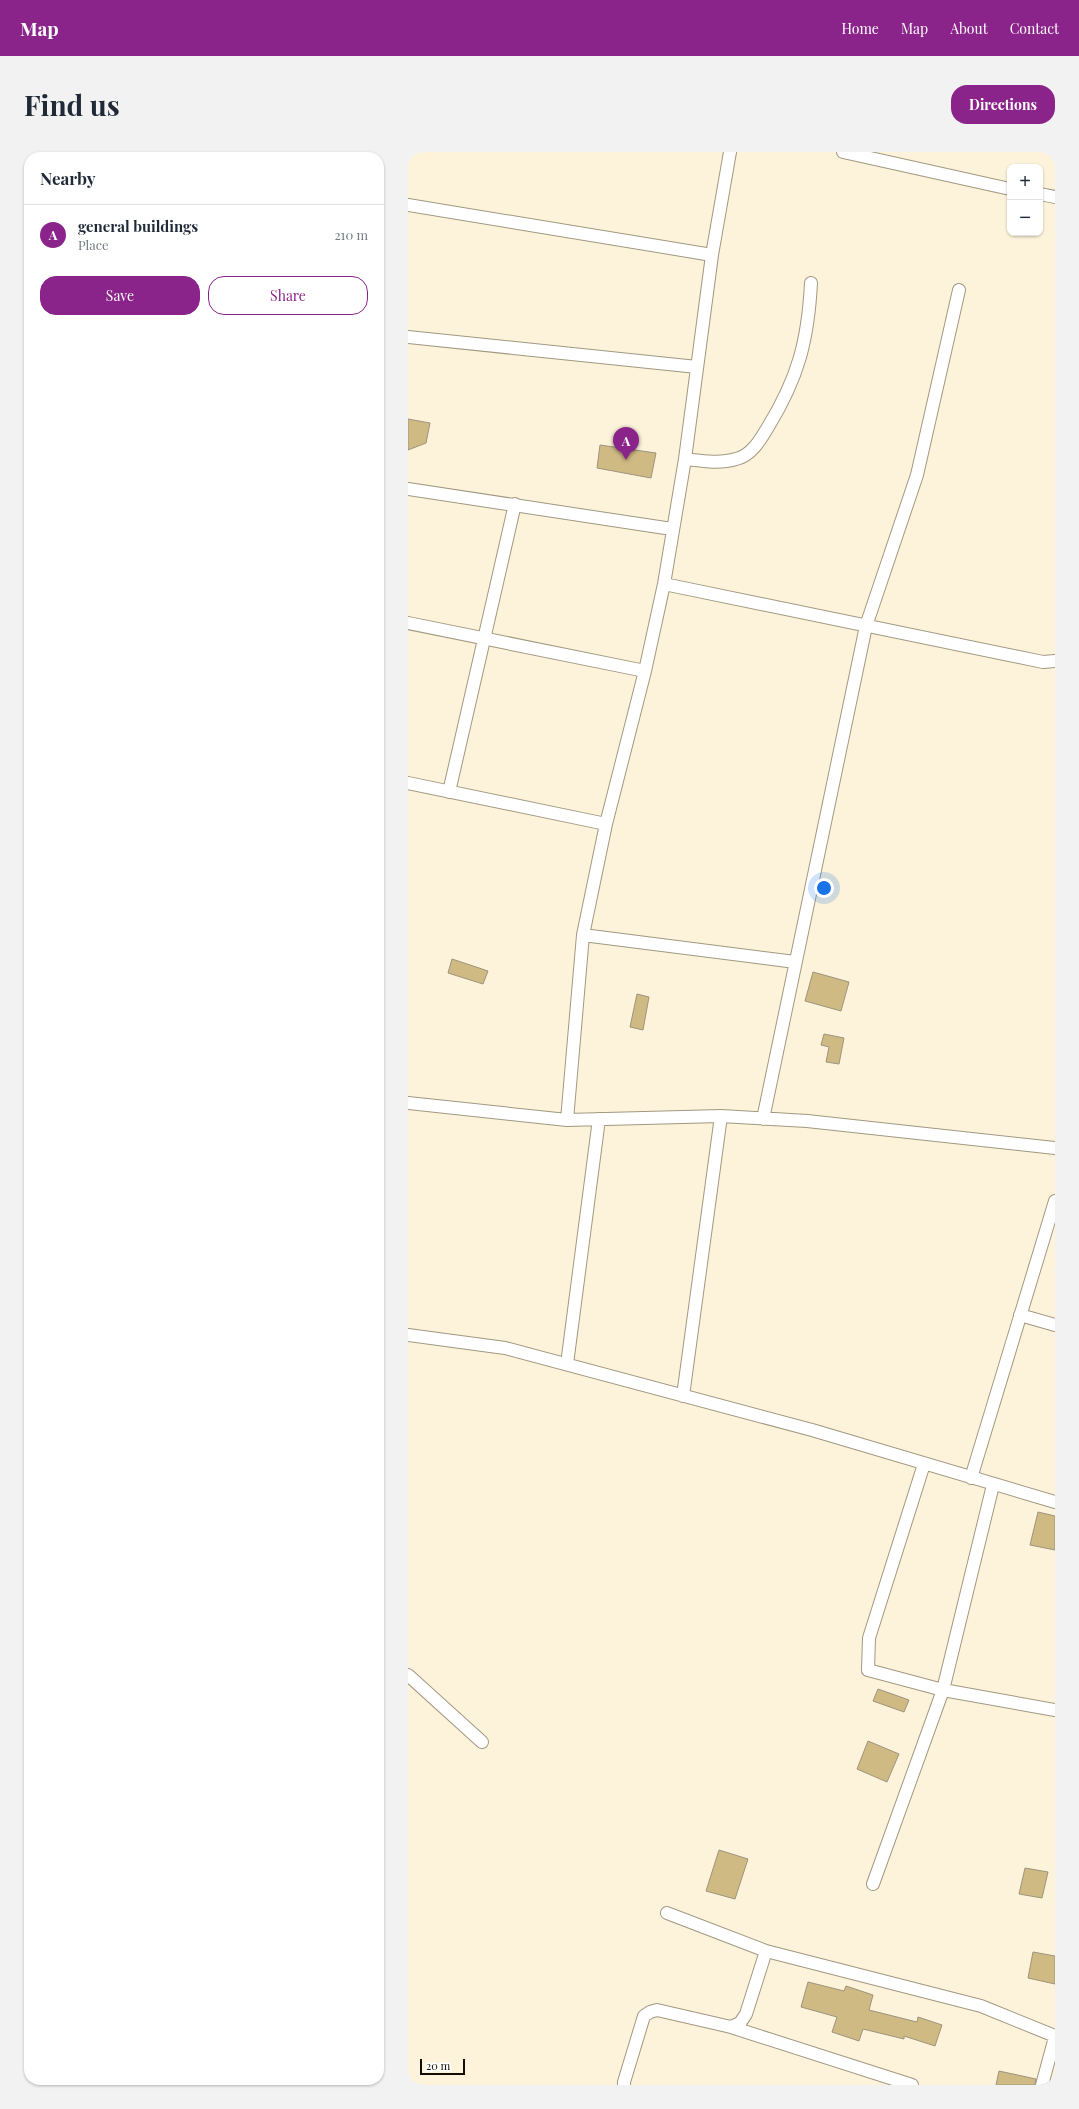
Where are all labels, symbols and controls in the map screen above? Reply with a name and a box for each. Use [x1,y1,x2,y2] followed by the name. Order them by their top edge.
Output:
[20,15,59,41] text: Map
[841,19,879,38] text: Home
[901,19,928,38] text: Map
[950,19,988,38] text: About
[1010,19,1059,38] text: Contact
[951,85,1055,124] button: Directions
[24,86,120,123] text: Find us
[1007,164,1043,236] map controls
[1007,164,1043,200] button: +
[40,167,95,189] text: Nearby
[1007,200,1043,236] button: −
[78,216,198,236] text: general buildings
[49,226,57,243] text: A
[334,226,368,243] text: 210 m
[78,236,109,253] text: Place
[40,276,200,315] button: Save
[208,276,368,315] button: Share
[613,427,639,460] pin: A
[814,878,834,898] your location
[420,2057,465,2076] scale bar
[426,2058,450,2073] text: 20 m

